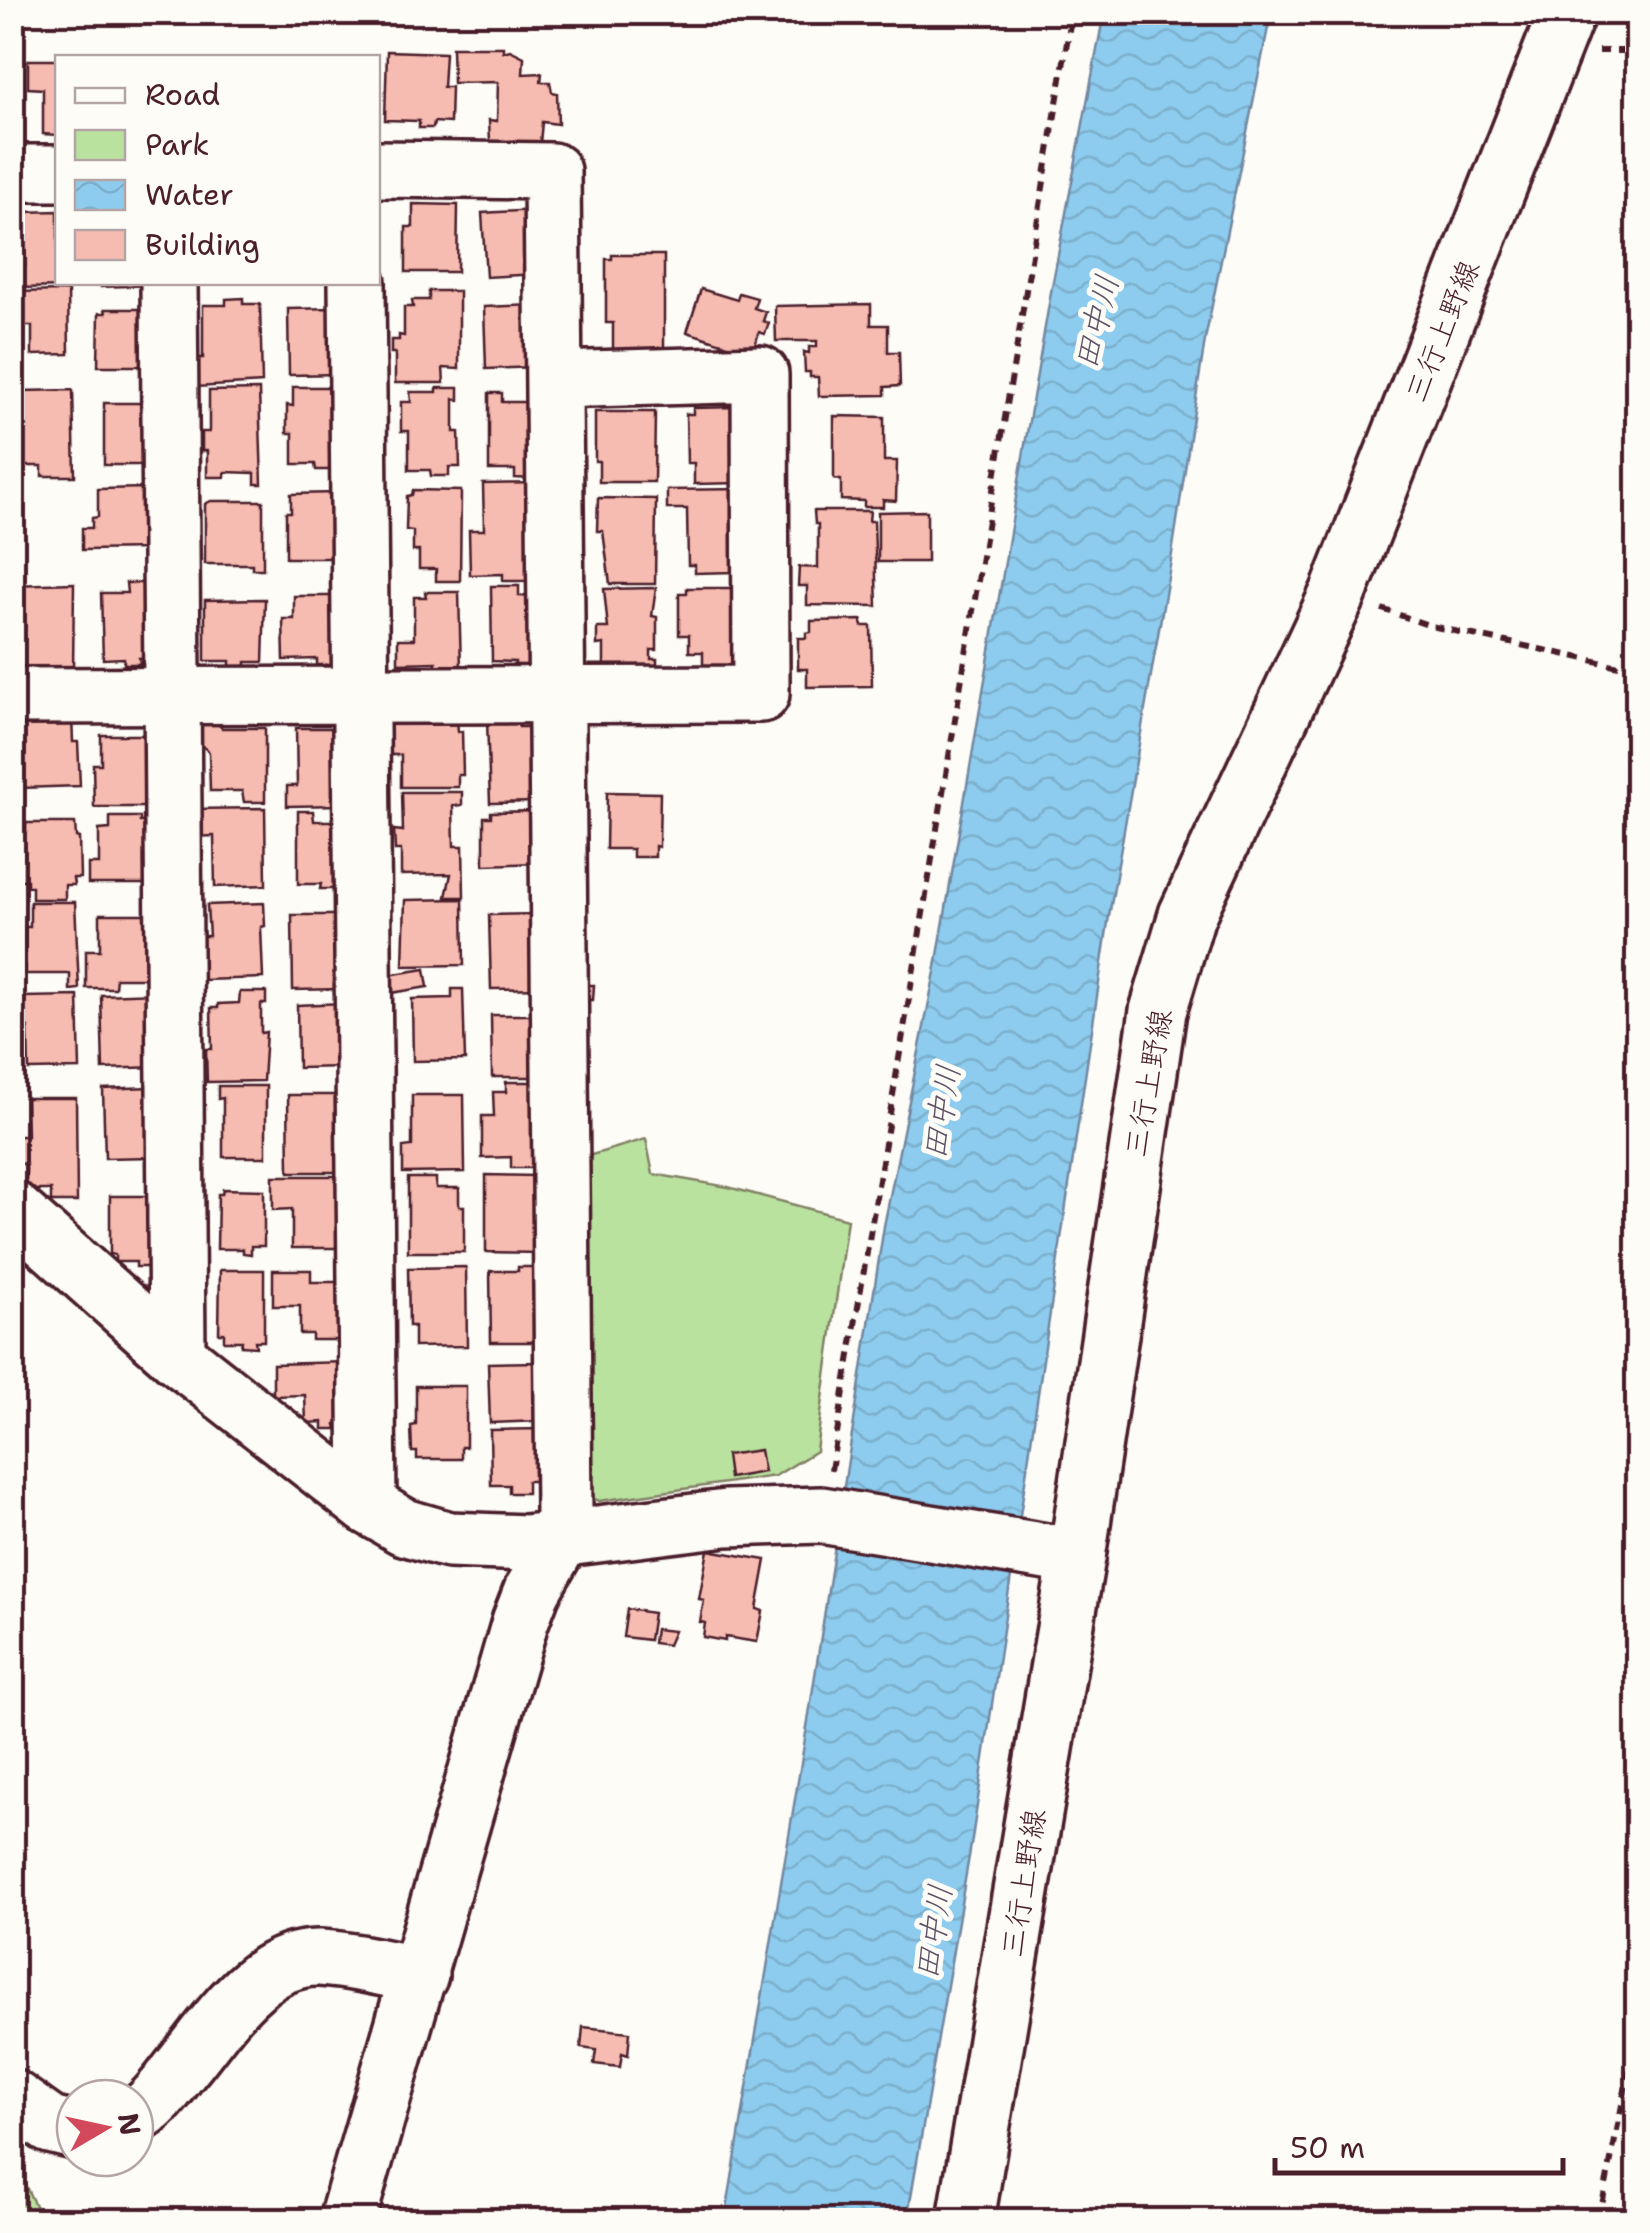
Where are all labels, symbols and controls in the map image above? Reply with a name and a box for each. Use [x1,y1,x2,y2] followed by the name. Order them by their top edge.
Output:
[55,55,380,285] legend
[145,74,220,115] text: Road
[145,124,209,165] text: Park
[145,174,234,215] text: Water
[145,224,260,265] text: Building
[1395,254,1489,408] street label: 三行上野線
[1064,270,1128,374] water label: 田中川
[1115,1006,1181,1160] street label: 三行上野線
[912,1061,970,1163] water label: 田中川
[991,1806,1055,1960] street label: 三行上野線
[904,1881,962,1983] water label: 田中川
[55,2078,155,2178] north arrow
[109,2110,150,2138] text: N
[1275,2113,1562,2175] scale bar
[1290,2127,1365,2168] text: 50 m

